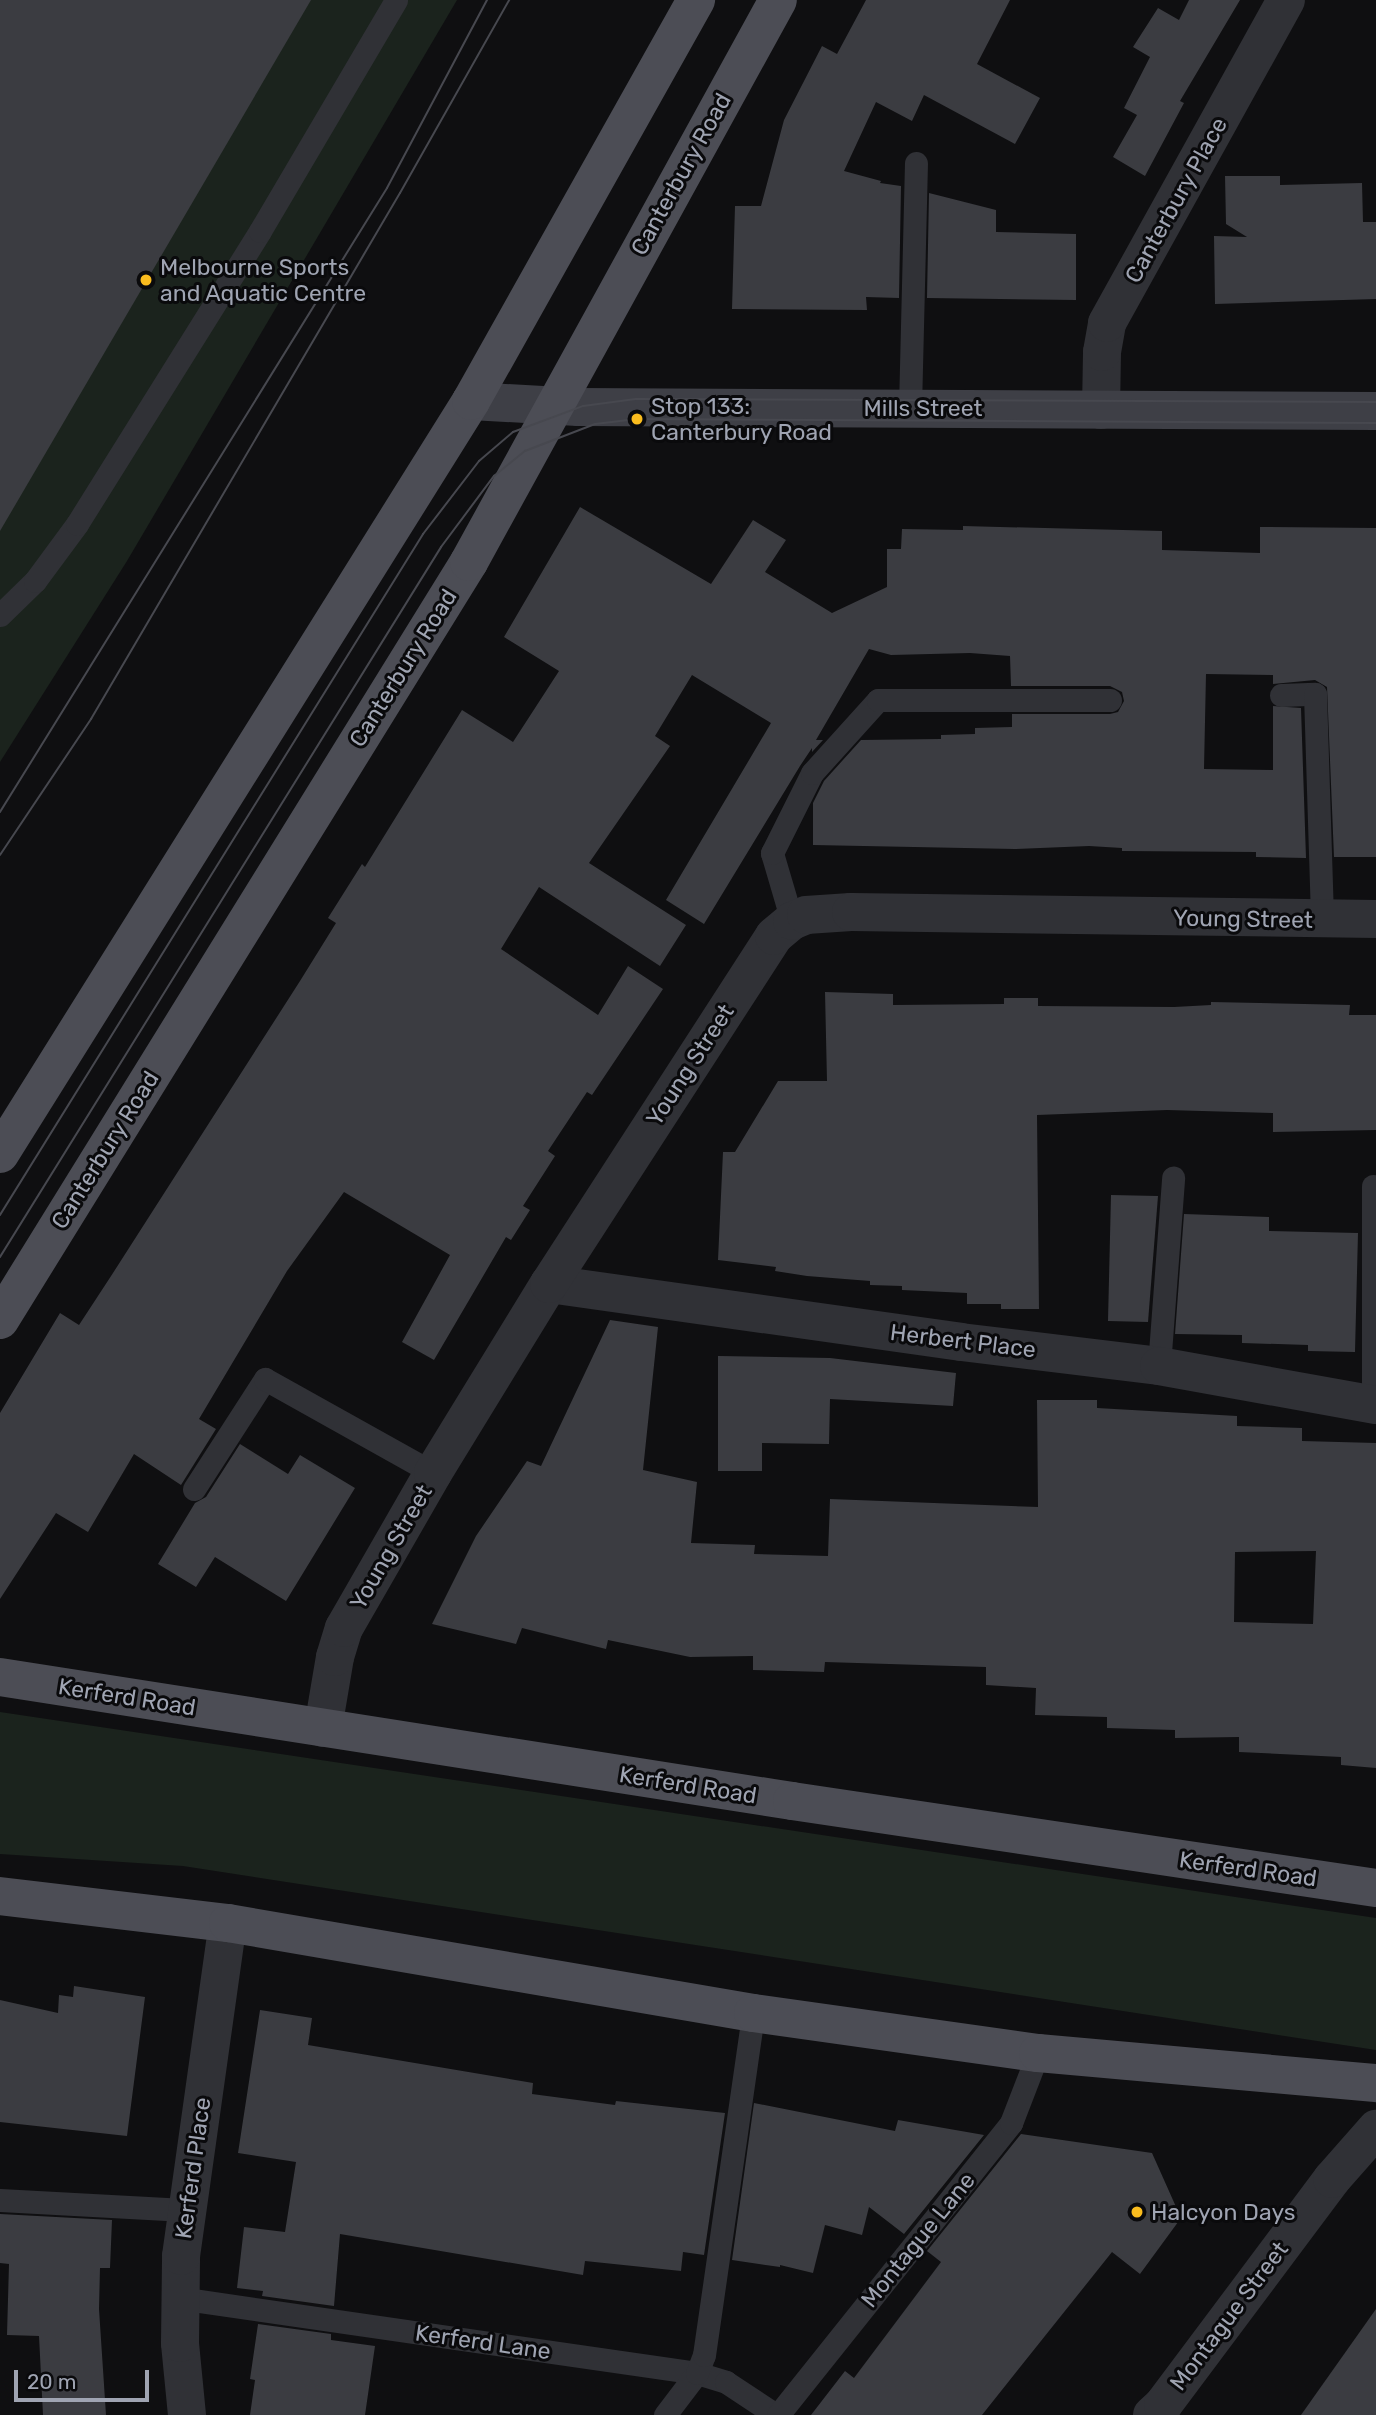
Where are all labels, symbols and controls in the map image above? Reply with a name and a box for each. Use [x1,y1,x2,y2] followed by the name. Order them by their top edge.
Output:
[625,88,737,260] street label: Canterbury Road
[1119,112,1233,288] street label: Canterbury Place
[160,253,367,307] place label: Melbourne Sports and Aquatic Centre
[138,272,154,288] marker: Melbourne Sports and Aquatic Centre
[651,392,833,446] place label: Stop 133: Canterbury Road
[864,394,982,422] street label: Mills Street
[629,411,645,427] marker: Stop 133: Canterbury Road
[343,584,463,752] street label: Canterbury Road
[1173,904,1313,934] street label: Young Street
[640,999,740,1131] street label: Young Street
[45,1066,165,1234] street label: Canterbury Road
[889,1318,1037,1364] street label: Herbert Place
[344,1480,438,1614] street label: Young Street
[56,1673,198,1721] street label: Kerferd Road
[617,1761,759,1809] street label: Kerferd Road
[1177,1846,1319,1892] street label: Kerferd Road
[169,2095,217,2241] street label: Kerferd Place
[855,2167,981,2313] street label: Montague Lane
[1151,2198,1295,2226] place label: Halcyon Days
[1129,2204,1145,2220] marker: Halcyon Days
[1164,2236,1294,2396] street label: Montague Street
[413,2319,553,2365] street label: Kerferd Lane
[18,2356,152,2400] scale bar
[27,2369,76,2394] text: 20 m

